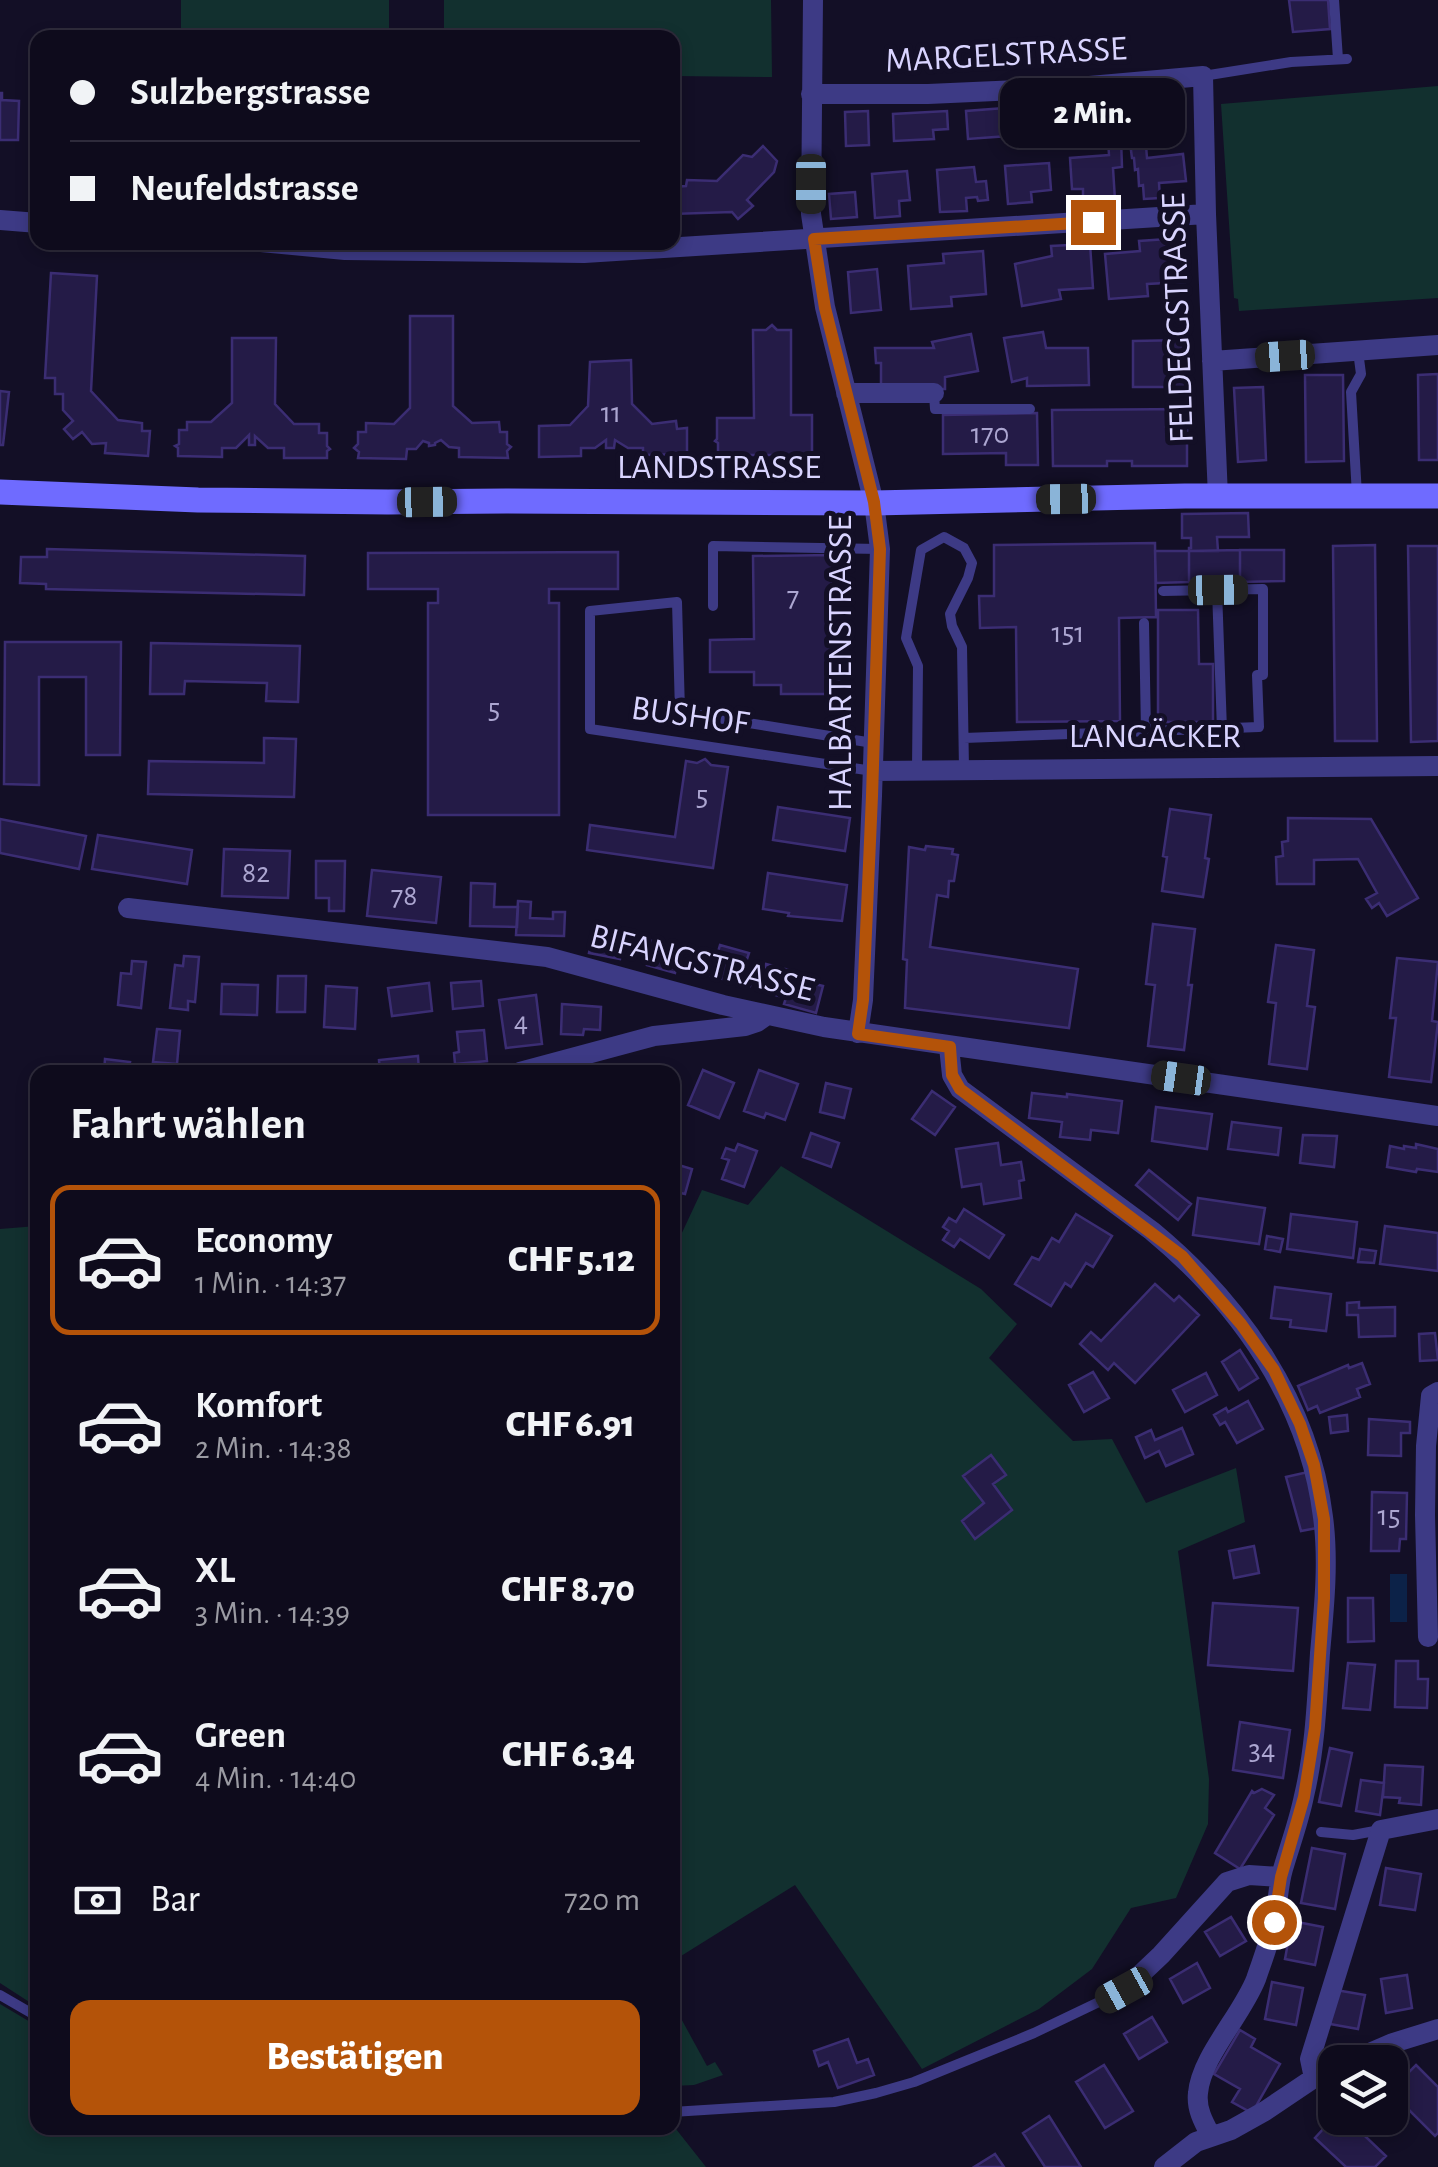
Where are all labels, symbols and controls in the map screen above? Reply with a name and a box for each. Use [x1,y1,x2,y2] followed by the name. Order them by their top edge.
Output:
[884,31,1128,79] street label: MARGELSTRASSE
[130,74,370,112] text: Sulzbergstrasse
[1000,77,1186,147] callout: 2 Min.
[1053,97,1132,129] text: 2 Min.
[796,154,826,214] car
[130,170,359,208] text: Neufeldstrasse
[1156,192,1200,444] street label: FELDEGGSTRASSE
[1071,200,1116,245] route end
[1254,339,1316,373] car
[601,398,621,428] house number: 11
[971,419,1009,449] house number: 170
[617,450,821,485] street label: LANDSTRASSE
[1036,483,1096,515] car
[397,486,457,518] car
[823,515,858,811] street label: HALBARTENSTRASSE
[1188,574,1248,606] car
[787,582,799,612] house number: 7
[1051,618,1085,648] house number: 151
[629,690,752,742] street label: BUSHOF
[488,694,500,724] house number: 5
[1069,718,1241,754] street label: LANGÄCKER
[696,781,708,811] house number: 5
[242,858,270,888] house number: 82
[391,881,417,911] house number: 78
[586,918,818,1008] street label: BIFANGSTRASSE
[514,1007,528,1037] house number: 4
[1149,1059,1213,1097] car
[70,1102,306,1147] text: Fahrt wählen
[75,1215,165,1305] icon: car
[195,1222,333,1260] text: Economy
[508,1241,635,1279] text: CHF 5.12
[195,1267,346,1299] text: 1 Min. · 14:37
[75,1380,165,1470] icon: car
[195,1387,322,1425] text: Komfort
[506,1406,635,1444] text: CHF 6.91
[195,1432,352,1464] text: 2 Min. · 14:38
[1378,1501,1400,1531] house number: 15
[75,1545,165,1635] icon: car
[195,1552,235,1590] text: XL
[501,1571,635,1609] text: CHF 8.70
[195,1597,350,1629] text: 3 Min. · 14:39
[75,1710,165,1800] icon: car
[195,1717,286,1755] text: Green
[1249,1735,1275,1765] house number: 34
[502,1736,635,1774] text: CHF 6.34
[195,1762,356,1794] text: 4 Min. · 14:40
[70,1873,125,1928] icon: cash
[150,1881,200,1919] text: Bar
[564,1884,640,1916] text: 720 m
[1252,1900,1297,1945] route start
[1090,1962,1158,2018] car
[70,2000,640,2115] button: Bestätigen
[1318,2045,1408,2135] map controls
[1318,2045,1408,2135] button: layers

